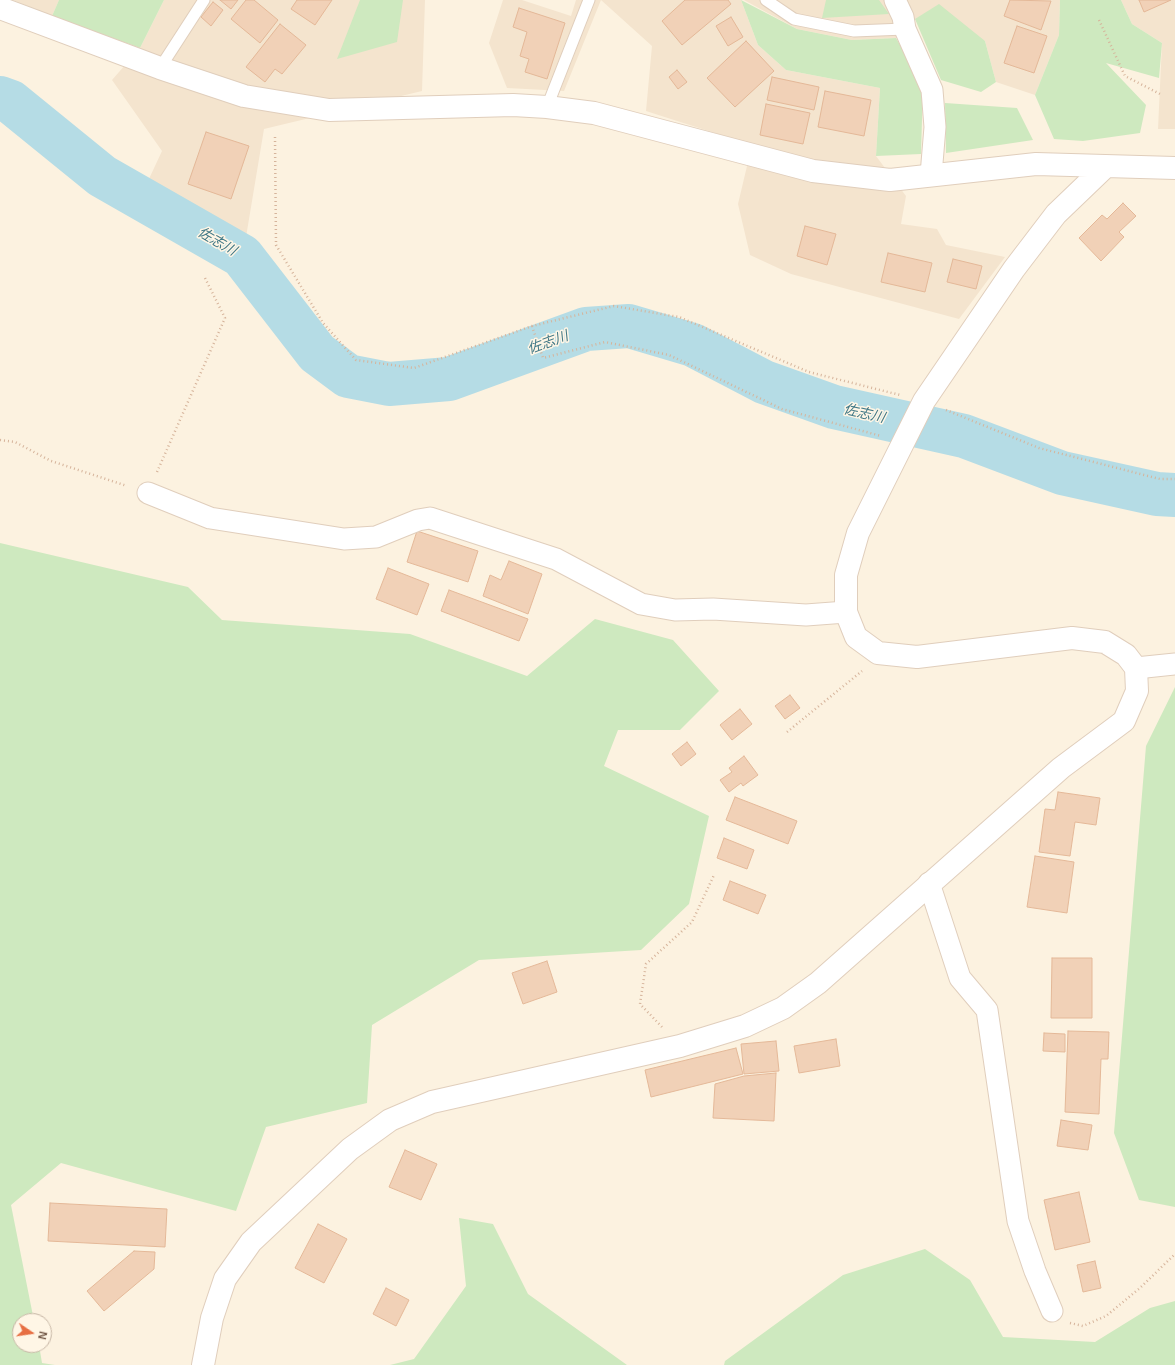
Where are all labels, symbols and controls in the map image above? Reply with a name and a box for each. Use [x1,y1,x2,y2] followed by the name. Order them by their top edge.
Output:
[195,224,239,260] water label: 佐志川
[525,328,571,358] water label: 佐志川
[842,401,886,427] water label: 佐志川
[12,1313,52,1353] north arrow
[36,1330,49,1341] text: N

